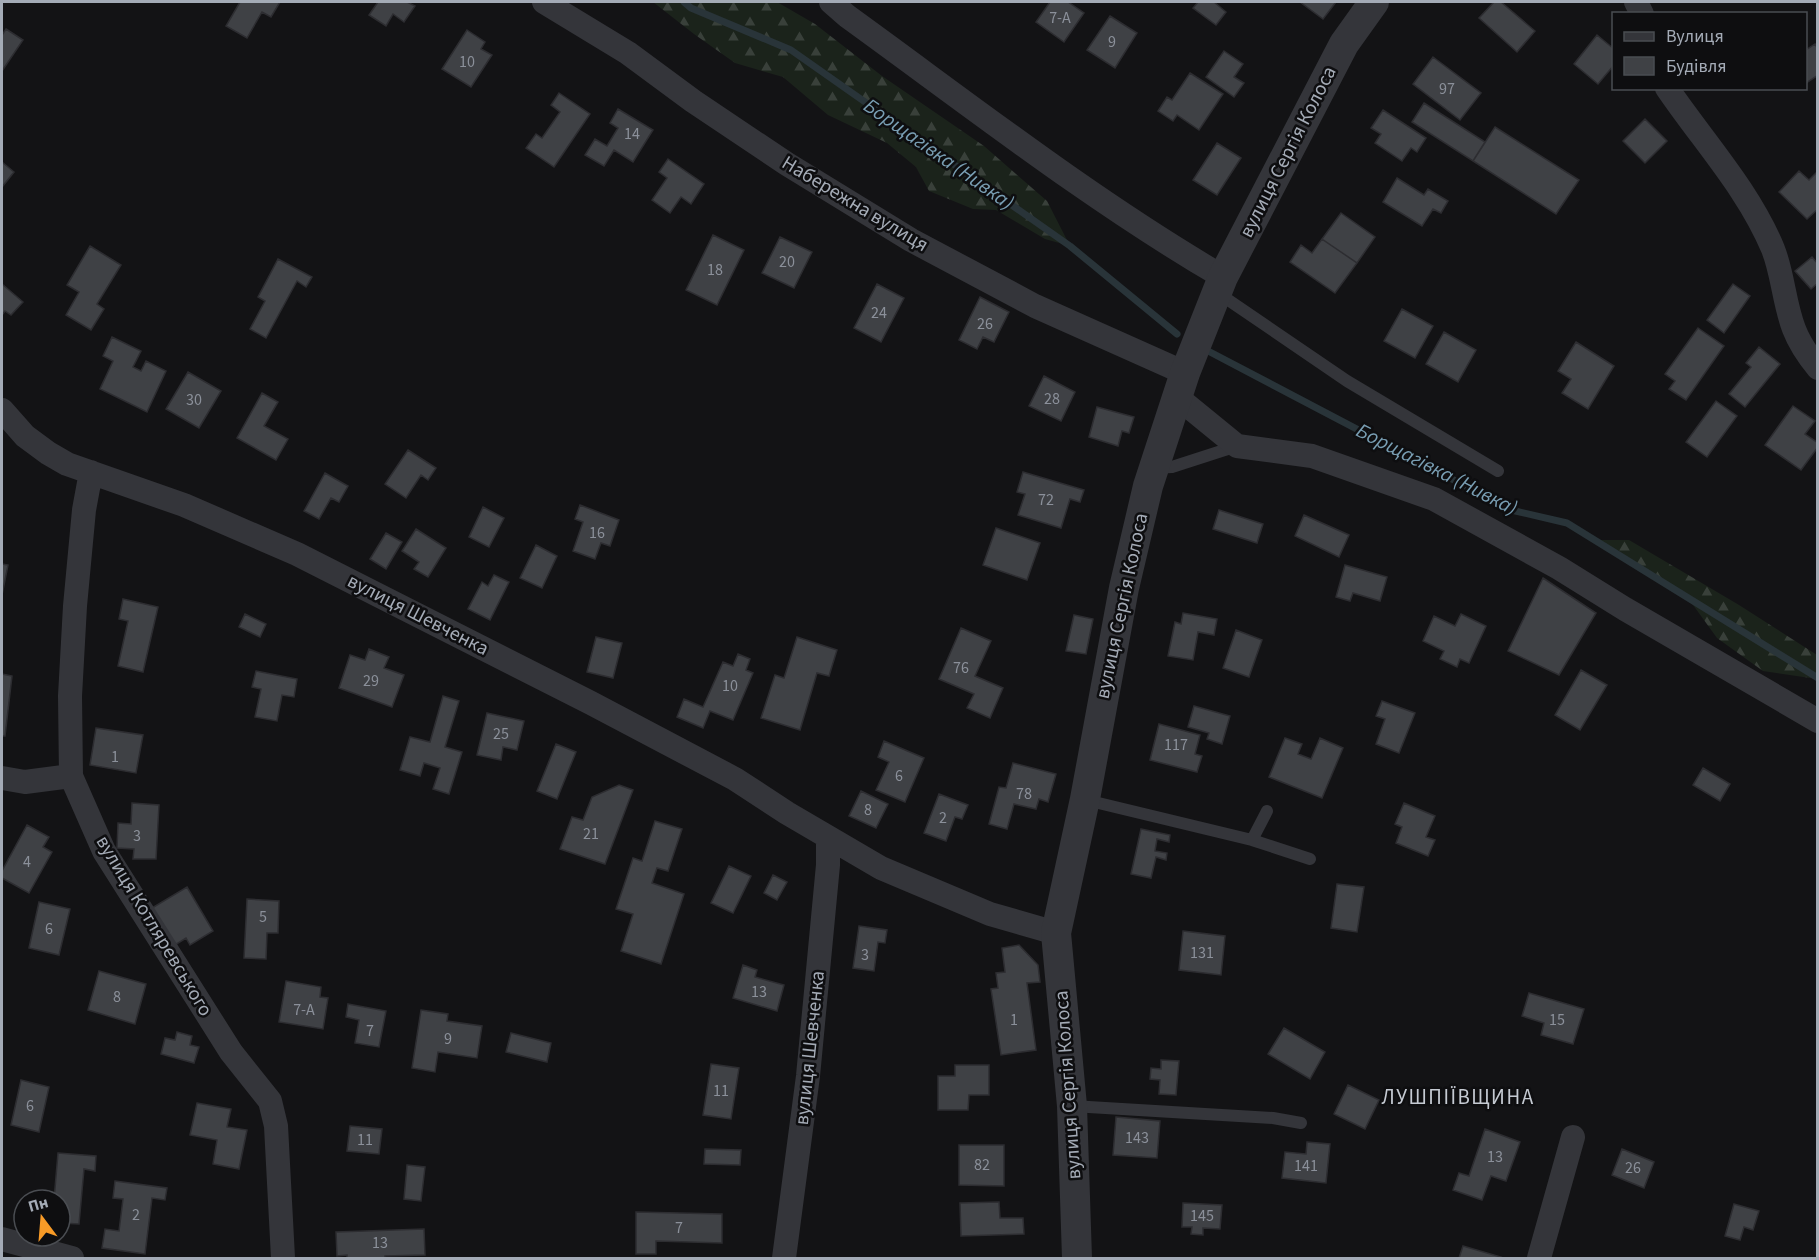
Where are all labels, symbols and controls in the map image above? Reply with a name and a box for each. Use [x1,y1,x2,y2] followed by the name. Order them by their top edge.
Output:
[1049,7,1071,29] house number: 7-А
[1612,12,1807,90] legend
[1666,24,1724,49] text: Вулиця
[1108,31,1116,53] house number: 9
[459,51,475,73] house number: 10
[1666,54,1726,79] text: Будівля
[1233,61,1343,243] street label: вулиця Сергія Колоса
[1439,78,1455,100] house number: 97
[858,91,1020,217] water label: Борщагівка (Нивка)
[624,123,640,145] house number: 14
[776,149,934,259] street label: Набережна вулиця
[779,251,795,273] house number: 20
[707,259,723,281] house number: 18
[871,302,887,324] house number: 24
[977,313,993,335] house number: 26
[1044,388,1060,410] house number: 28
[186,389,202,411] house number: 30
[1351,415,1523,523] water label: Борщагівка (Нивка)
[1038,489,1054,511] house number: 72
[1089,511,1155,701] street label: вулиця Сергія Колоса
[589,522,605,544] house number: 16
[342,567,494,663] street label: вулиця Шевченка
[953,657,969,679] house number: 76
[363,670,379,692] house number: 29
[722,675,738,697] house number: 10
[493,723,509,745] house number: 25
[1164,734,1188,756] house number: 117
[111,746,119,768] house number: 1
[895,765,903,787] house number: 6
[1016,783,1032,805] house number: 78
[864,799,872,821] house number: 8
[939,807,947,829] house number: 2
[583,823,599,845] house number: 21
[133,825,141,847] house number: 3
[89,830,219,1022] street label: вулиця Котляревського
[23,851,31,873] house number: 4
[259,906,267,928] house number: 5
[45,918,53,940] house number: 6
[1190,942,1214,964] house number: 131
[861,944,869,966] house number: 3
[788,969,832,1127] street label: вулиця Шевченка
[751,981,767,1003] house number: 13
[113,986,121,1008] house number: 8
[1047,990,1089,1180] street label: вулиця Сергія Колоса
[293,999,315,1021] house number: 7-А
[1010,1009,1018,1031] house number: 1
[1549,1009,1565,1031] house number: 15
[366,1020,374,1042] house number: 7
[444,1028,452,1050] house number: 9
[713,1080,729,1102] house number: 11
[1381,1082,1535,1112] district label: ЛУШПІЇВЩИНА
[26,1095,34,1117] house number: 6
[1125,1127,1149,1149] house number: 143
[357,1129,373,1151] house number: 11
[1487,1146,1503,1168] house number: 13
[974,1154,990,1176] house number: 82
[1294,1155,1318,1177] house number: 141
[1625,1157,1641,1179] house number: 26
[12,1188,72,1248] north arrow
[26,1191,51,1218] text: Пн
[132,1204,140,1226] house number: 2
[1190,1205,1214,1227] house number: 145
[675,1217,683,1239] house number: 7
[372,1232,388,1254] house number: 13

